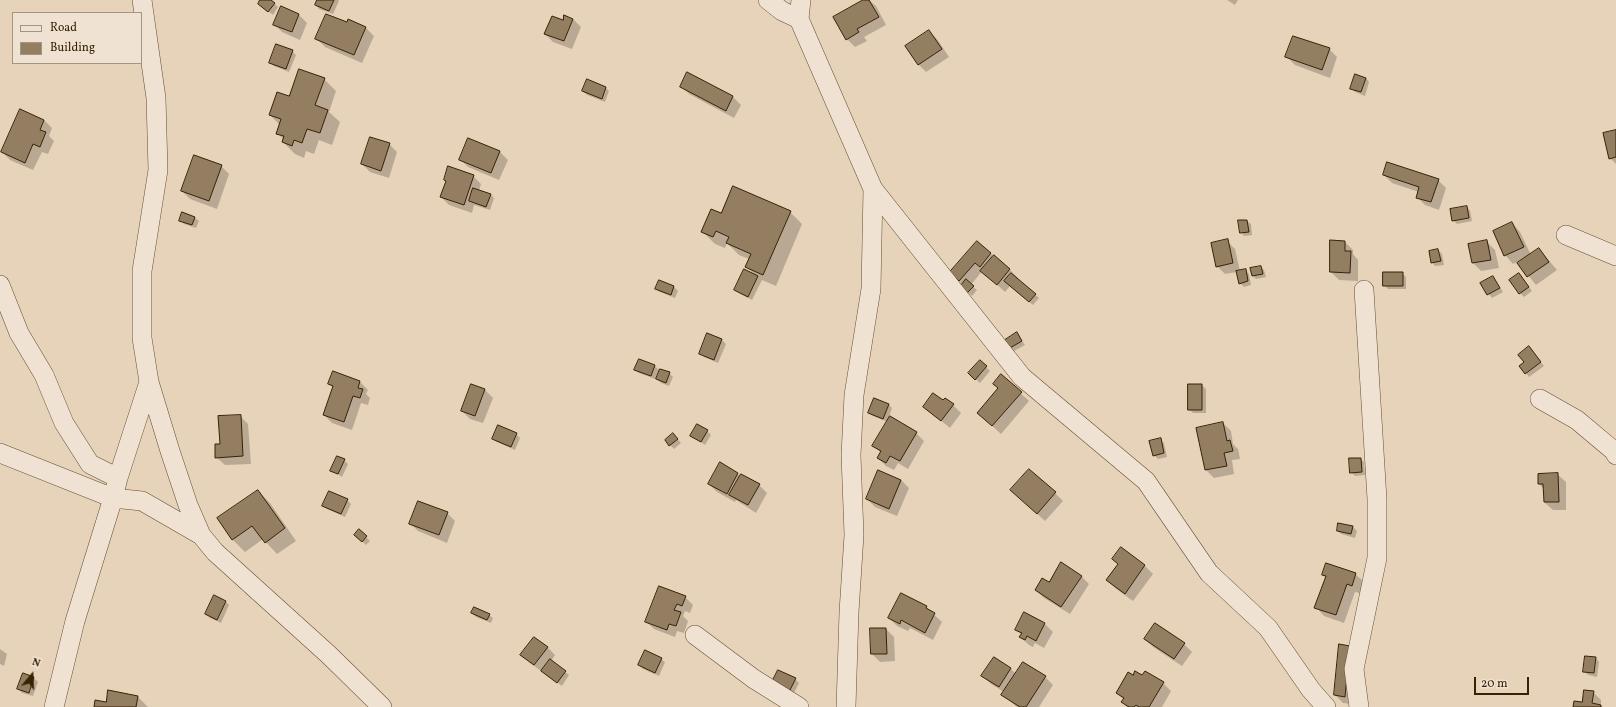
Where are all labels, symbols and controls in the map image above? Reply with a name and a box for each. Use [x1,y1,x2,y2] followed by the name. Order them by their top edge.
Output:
[12,12,142,64] legend
[50,20,77,36] text: Road
[50,40,95,56] text: Building
[12,655,52,695] north arrow
[30,655,42,672] text: N
[1476,669,1531,695] scale bar
[1481,676,1508,692] text: 20 m

